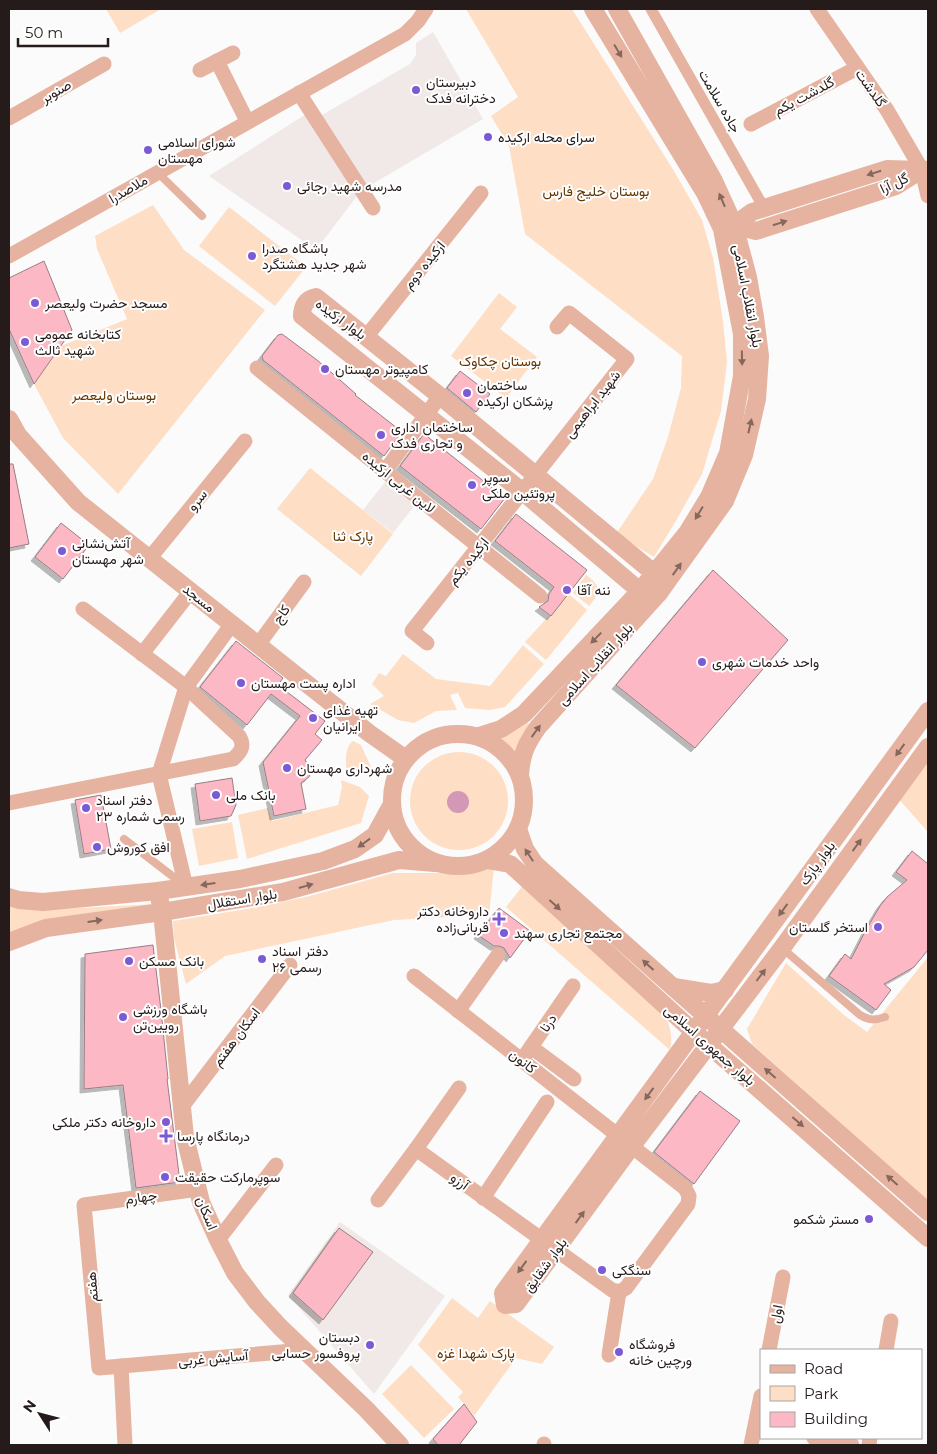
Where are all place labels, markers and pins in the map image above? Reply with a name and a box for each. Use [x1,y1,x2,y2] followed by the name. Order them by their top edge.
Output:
[426,73,496,107] place label: دبیرستان دخترانه فدک
[410,84,422,96] marker: دبیرستان دخترانه فدک
[498,128,595,146] place label: سرای محله ارکیده
[482,131,494,143] marker: سرای محله ارکیده
[158,133,235,167] place label: شورای اسلامی مهستان
[142,144,154,156] marker: شورای اسلامی مهستان
[297,177,402,195] place label: مدرسه شهید رجائی
[281,180,293,192] marker: مدرسه شهید رجائی
[262,239,366,273] place label: باشگاه صدرا شهر جدید هشتگرد
[246,250,258,262] marker: باشگاه صدرا شهر جدید هشتگرد
[44,294,167,312] place label: مسجد حضرت ولیعصر
[29,297,41,309] marker: مسجد حضرت ولیعصر
[35,325,121,359] place label: کتابخانه عمومی شهید ثالث
[19,336,31,348] marker: کتابخانه عمومی شهید ثالث
[335,360,428,379] place label: کامپیوتر مهستان
[319,363,331,375] marker: کامپیوتر مهستان
[477,376,553,411] place label: ساختمان پزشکان ارکیده
[461,387,473,399] marker: ساختمان پزشکان ارکیده
[391,418,473,452] place label: ساختمان اداری و تجاری فدک
[375,429,387,441] marker: ساختمان اداری و تجاری فدک
[481,468,555,503] place label: سوپر پروتئین ملکی
[466,479,478,491] marker: سوپر پروتئین ملکی
[72,534,144,568] place label: آتش‌نشانی شهر مهستان
[56,545,68,557] marker: آتش‌نشانی شهر مهستان
[577,581,610,599] place label: ننه آقا
[561,584,573,596] marker: ننه آقا
[712,653,819,671] place label: واحد خدمات شهری
[696,656,708,668] marker: واحد خدمات شهری
[251,674,356,693] place label: اداره پست مهستان
[235,677,247,689] marker: اداره پست مهستان
[323,701,378,735] place label: تهیه غذای ایرانیان
[307,712,319,724] marker: تهیه غذای ایرانیان
[297,759,392,777] place label: شهرداری مهستان
[281,762,293,774] marker: شهرداری مهستان
[226,786,276,804] place label: بانک ملی
[210,789,222,801] marker: بانک ملی
[96,791,185,825] place label: دفتر اسناد رسمی شماره ۲۳
[80,802,92,814] marker: دفتر اسناد رسمی شماره ۲۳
[107,838,170,856] place label: افق کوروش
[91,841,103,853] marker: افق کوروش
[416,902,489,936] place label: داروخانه دکتر قربانی‌زاده
[493,913,505,925] marker: داروخانه دکتر قربانی‌زاده
[789,918,868,936] place label: استخر گلستان
[872,921,884,933] marker: استخر گلستان
[514,924,622,944] place label: مجتمع تجاری سهند
[498,927,510,939] marker: مجتمع تجاری سهند
[272,942,329,976] place label: دفتر اسناد رسمی ۲۶
[139,952,204,970] place label: بانک مسکن
[256,953,268,965] marker: دفتر اسناد رسمی ۲۶
[123,955,135,967] marker: بانک مسکن
[133,1000,207,1034] place label: باشگاه ورزشی رویین‌تن
[117,1011,129,1023] marker: باشگاه ورزشی رویین‌تن
[52,1113,156,1131] place label: داروخانه دکتر ملکی
[160,1116,172,1128] marker: داروخانه دکتر ملکی
[177,1127,250,1146] place label: درمانگاه پارسا
[159,1129,173,1143] marker: درمانگاه پارسا
[175,1168,280,1187] place label: سوپرمارکت حقیقت
[159,1171,171,1183] marker: سوپرمارکت حقیقت
[793,1210,859,1228] place label: مستر شکمو
[863,1213,875,1225] marker: مستر شکمو
[612,1261,651,1279] place label: سنگکی
[596,1264,608,1276] marker: سنگکی
[271,1328,360,1363] place label: دبستان پروفسور حسابی
[629,1335,692,1370] place label: فروشگاه ورچین خانه
[364,1339,376,1351] marker: دبستان پروفسور حسابی
[613,1346,625,1358] marker: فروشگاه ورچین خانه

